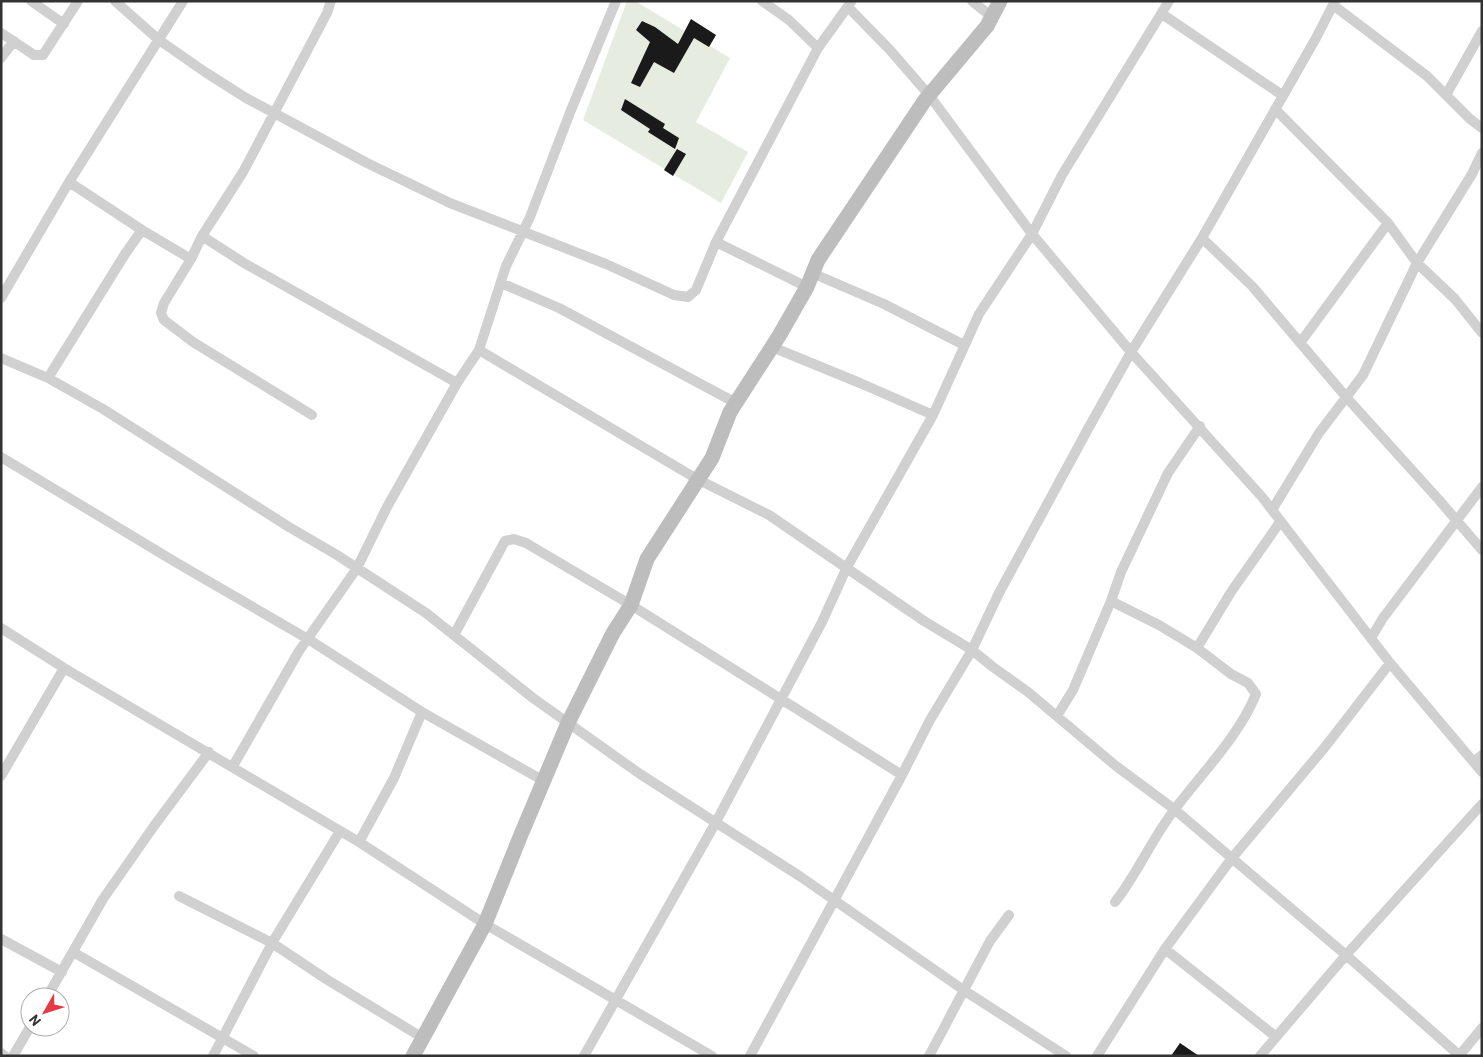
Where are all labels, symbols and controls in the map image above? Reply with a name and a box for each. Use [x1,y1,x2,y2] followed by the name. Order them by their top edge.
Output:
[20,987,70,1037] north arrow
[25,1012,44,1029] text: N

